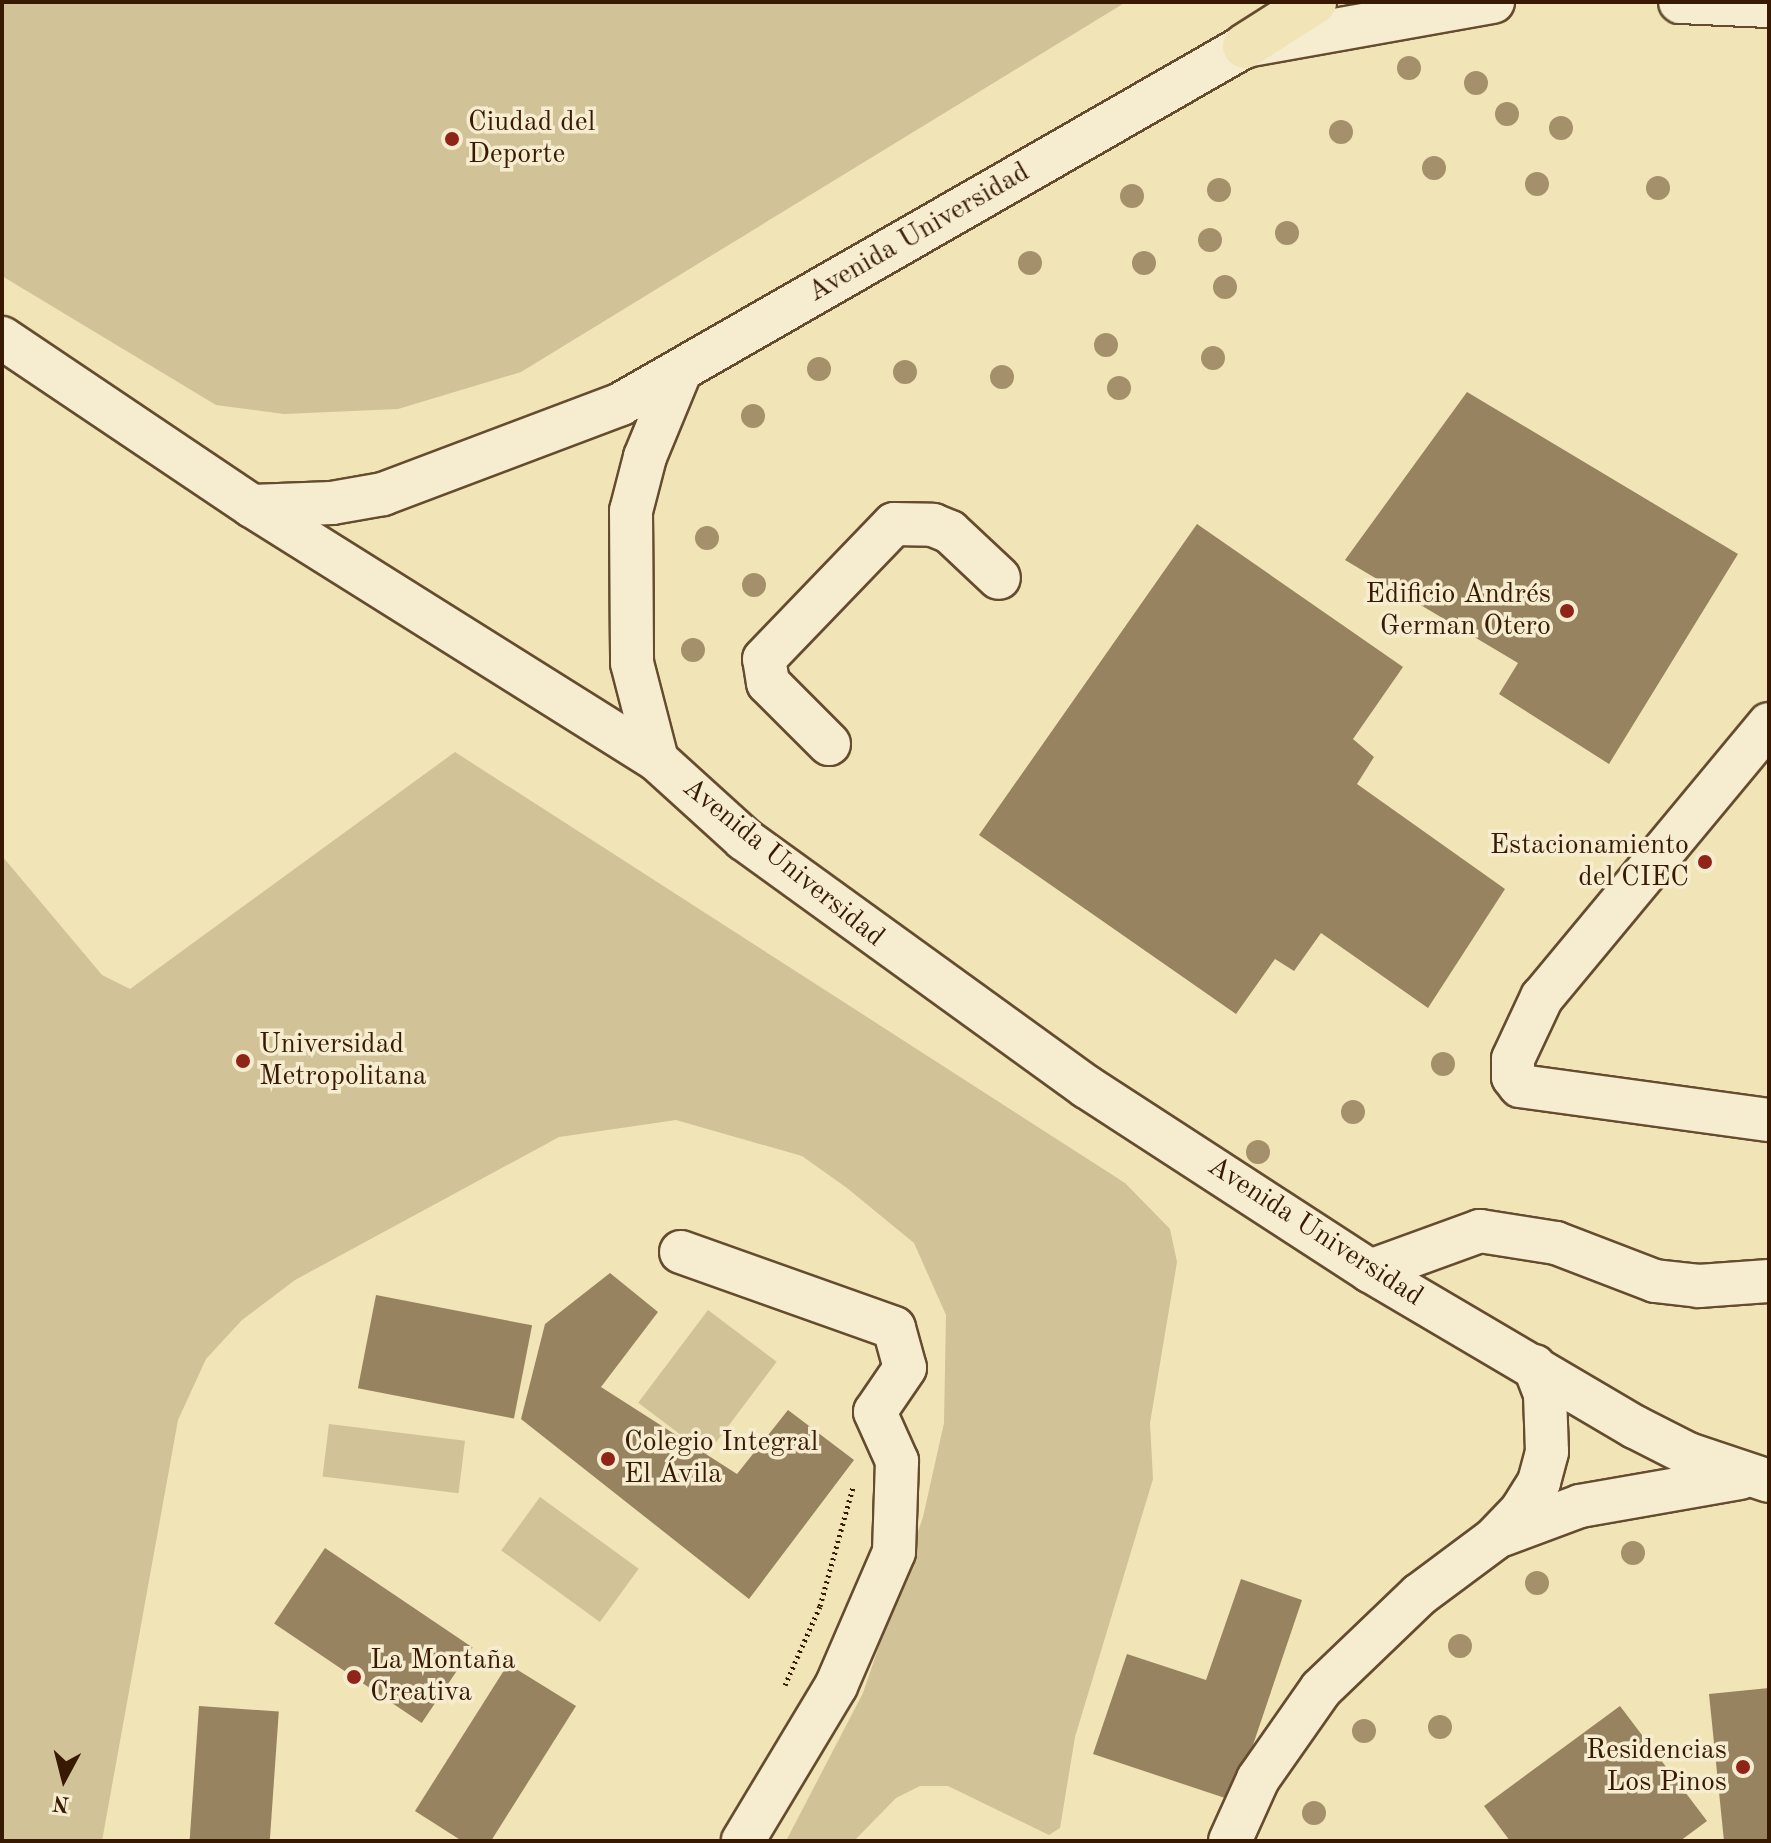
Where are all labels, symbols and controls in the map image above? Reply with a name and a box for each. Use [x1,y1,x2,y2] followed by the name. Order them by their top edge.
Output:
[468,106,595,172] place label: Ciudad del Deporte
[443,130,461,148] marker: Ciudad del Deporte
[802,156,1036,310] street label: Avenida Universidad
[1366,578,1551,644] place label: Edificio Andrés German Otero
[1558,602,1576,620] marker: Edificio Andrés German Otero
[675,771,891,955] street label: Avenida Universidad
[1490,829,1689,895] place label: Estacionamiento del CIEC
[1696,853,1714,871] marker: Estacionamiento del CIEC
[259,1028,427,1094] place label: Universidad Metropolitana
[234,1052,252,1070] marker: Universidad Metropolitana
[1201,1150,1429,1314] street label: Avenida Universidad
[624,1426,818,1492] place label: Colegio Integral El Ávila
[599,1450,617,1468] marker: Colegio Integral El Ávila
[370,1644,515,1710] place label: La Montaña Creativa
[345,1668,363,1686] marker: La Montaña Creativa
[1586,1734,1727,1800] place label: Residencias Los Pinos
[24,1739,104,1819] north arrow
[1734,1758,1752,1776] marker: Residencias Los Pinos
[51,1791,71,1815] text: N

